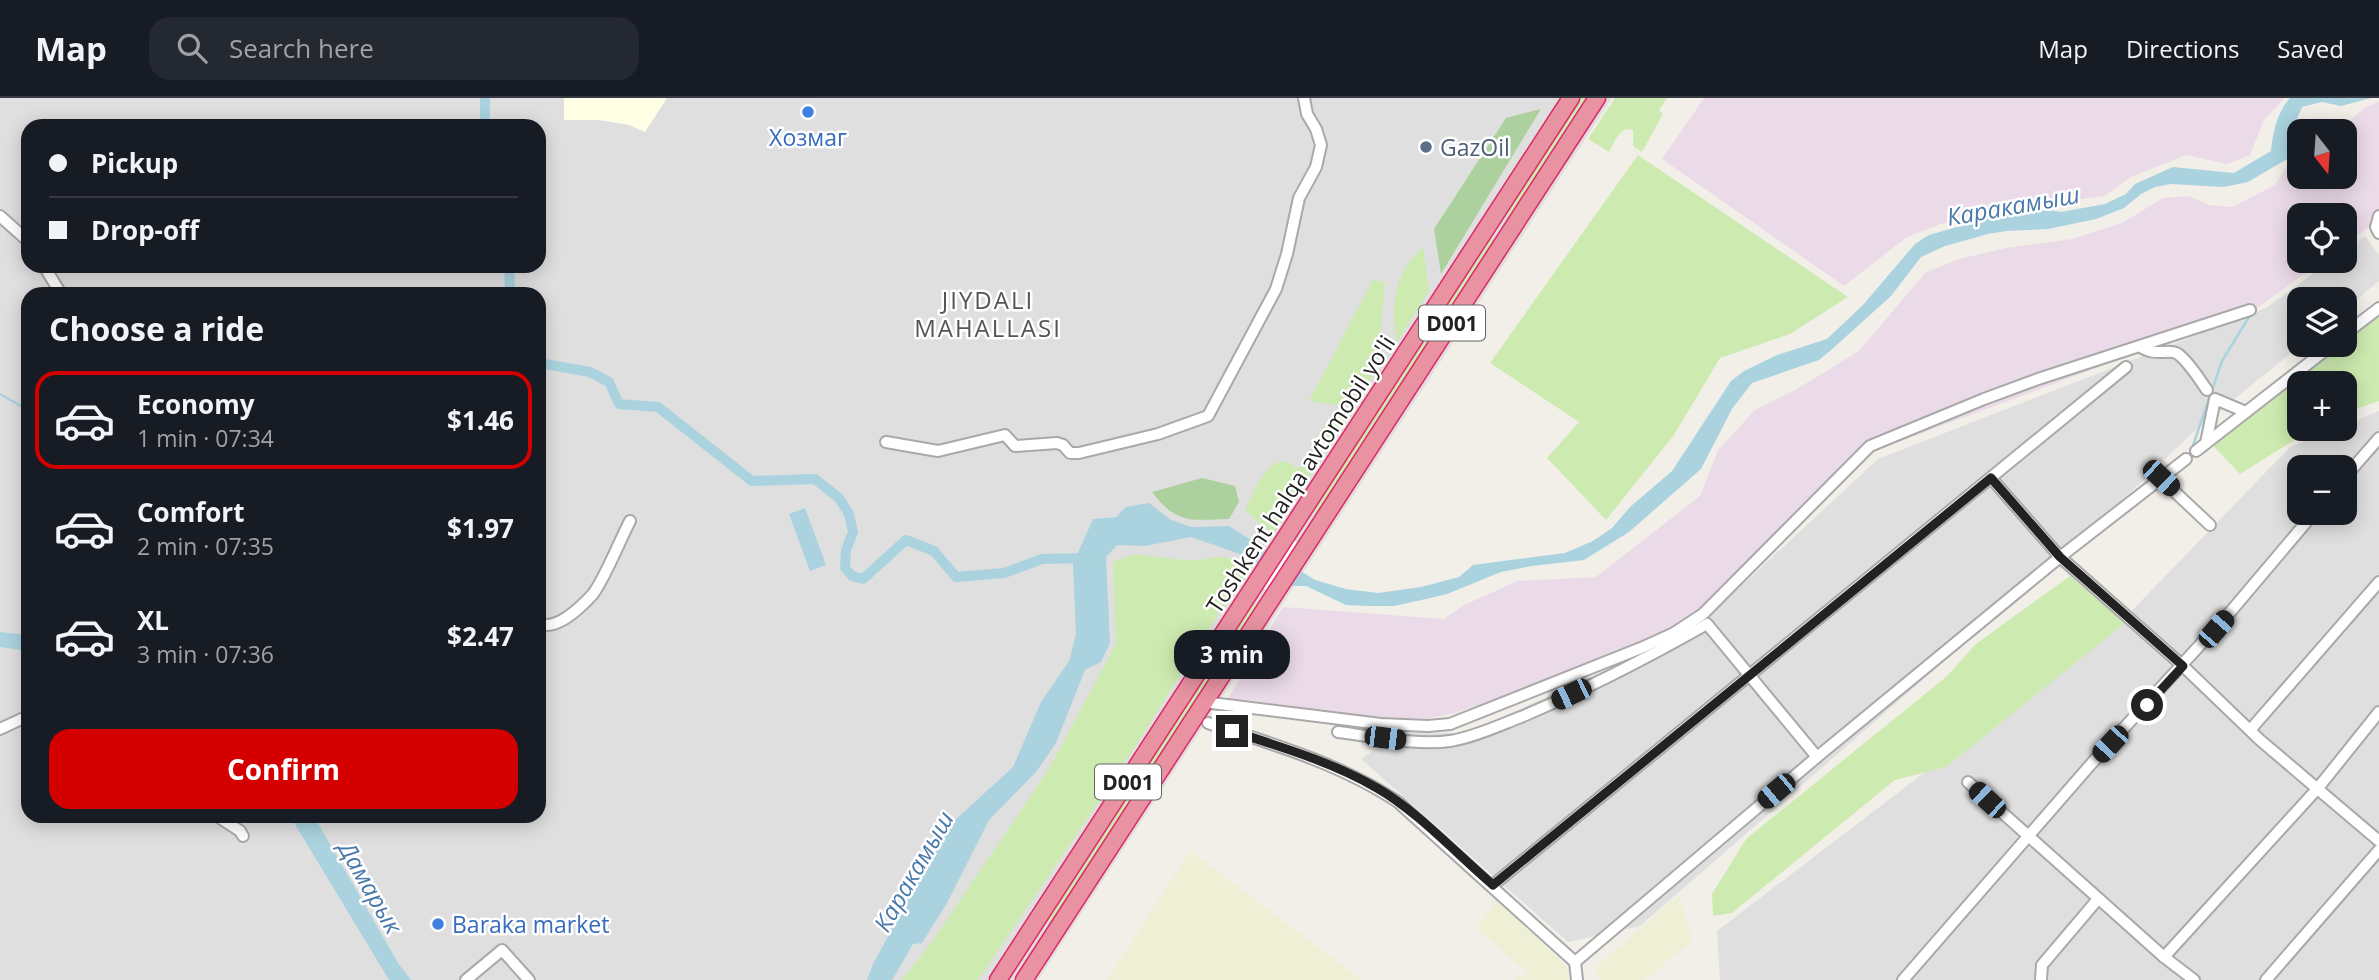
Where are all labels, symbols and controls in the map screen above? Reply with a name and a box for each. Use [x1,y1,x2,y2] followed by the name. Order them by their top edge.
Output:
[149,17,639,80] search box
[35,26,107,71] text: Map
[173,29,211,67] icon: search
[229,30,374,66] text: Search here
[2038,32,2088,65] text: Map
[2126,32,2239,65] text: Directions
[2277,32,2344,65] text: Saved
[800,104,816,120] marker: Хозмаг
[2287,119,2357,189] north arrow
[2287,119,2357,525] map controls
[769,121,847,153] place label: Хозмаг
[1440,131,1510,163] place label: GazOil
[1418,139,1434,155] marker: GazOil
[91,145,178,181] text: Pickup
[1944,177,2082,233] water label: Каракамыш
[2287,203,2357,273] button: locate
[91,212,199,248] text: Drop-off
[914,283,1062,344] district label: JIYDALI MAHALLASI
[2287,287,2357,357] button: layers
[1419,306,1485,341] road number: D001
[49,307,264,350] text: Choose a ride
[1198,329,1402,619] street label: Toshkent halqa avtomobil yo'li
[2287,371,2357,441] button: +
[137,386,255,422] text: Economy
[53,389,116,452] icon: car
[447,402,514,438] text: $1.46
[137,422,274,454] text: 1 min · 07:34
[2287,455,2357,525] button: −
[2139,456,2184,500] car
[137,494,244,530] text: Comfort
[53,497,116,560] icon: car
[447,510,514,546] text: $1.97
[137,530,274,562] text: 2 min · 07:35
[137,602,169,638] text: XL
[53,605,116,668] icon: car
[2195,606,2238,652] car
[447,618,514,654] text: $2.47
[1174,630,1290,678] callout: 3 min
[137,638,274,670] text: 3 min · 07:36
[1200,638,1264,670] text: 3 min
[1548,675,1595,713] car
[2131,689,2163,721] route start
[1216,715,1248,747] route end
[2088,721,2133,767] car
[1363,725,1408,751] car
[49,729,518,809] button: Confirm
[1095,764,1161,800] road number: D001
[1754,769,1799,813] car
[1965,778,2010,822] car
[865,805,961,937] water label: Каракамыш
[330,833,411,940] water label: Дамарык
[452,908,609,940] place label: Baraka market
[430,916,446,932] marker: Baraka market

